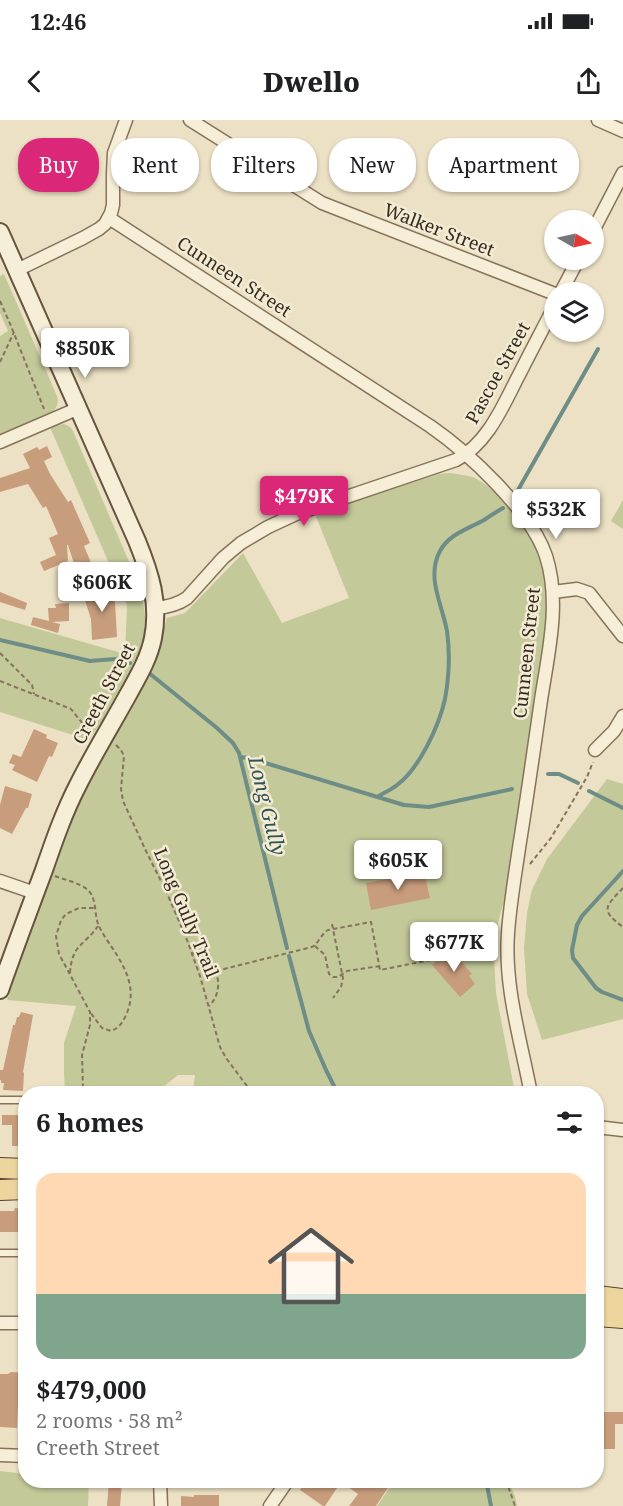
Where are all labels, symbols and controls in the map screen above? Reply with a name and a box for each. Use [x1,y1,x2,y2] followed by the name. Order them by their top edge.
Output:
[30,6,86,36] text: 12:46
[263,63,360,100] text: Dwello
[18,65,51,98] icon: back
[572,65,605,98] icon: share
[18,138,99,192] chip: Buy
[111,138,199,192] chip: Rent
[211,138,317,192] chip: Filters
[329,138,416,192] chip: New
[428,138,579,192] chip: Apartment
[381,197,498,261] street label: Walker Street
[544,210,604,270] north arrow
[544,210,604,342] map controls
[173,230,296,322] street label: Cunneen Street
[544,282,604,342] button: layers
[459,317,535,428] street label: Pascoe Street
[43,328,127,379] pin: $850K
[55,334,115,361] text: $850K
[262,476,346,527] pin: $479K
[274,482,334,509] text: $479K
[514,489,598,540] pin: $532K
[526,495,586,522] text: $532K
[60,562,144,613] pin: $606K
[72,568,132,595] text: $606K
[507,586,545,720] street label: Cunneen Street
[66,639,140,748] street label: Creeth Street
[242,753,293,858] water label: Long Gully
[356,840,440,891] pin: $605K
[149,844,225,981] street label: Long Gully Trail
[368,846,428,873] text: $605K
[412,922,496,973] pin: $677K
[424,928,484,955] text: $677K
[36,1104,144,1140] text: 6 homes
[553,1106,586,1139] icon: filters
[257,1212,365,1320] icon: home
[36,1371,146,1407] text: $479,000
[36,1407,183,1434] text: 2 rooms · 58 m²
[36,1434,160,1461] text: Creeth Street

